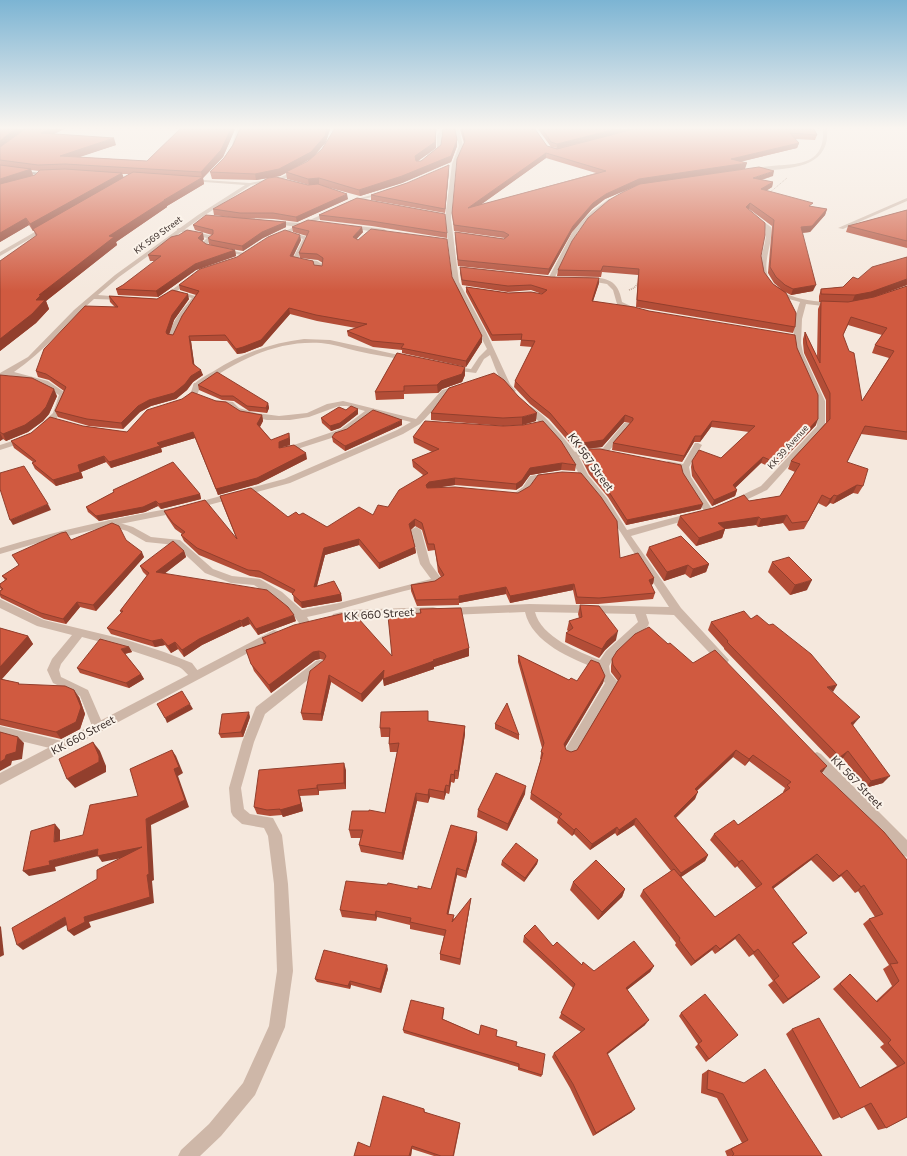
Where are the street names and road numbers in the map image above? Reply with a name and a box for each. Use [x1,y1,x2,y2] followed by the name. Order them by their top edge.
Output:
[131,213,184,256] street label: KK 569 Street
[765,422,811,471] street label: KK 39 Avenue
[566,430,617,494] street label: KK 567 Street
[343,605,415,622] street label: KK 660 Street
[49,712,117,757] street label: KK 660 Street
[829,752,886,811] street label: KK 567 Street

